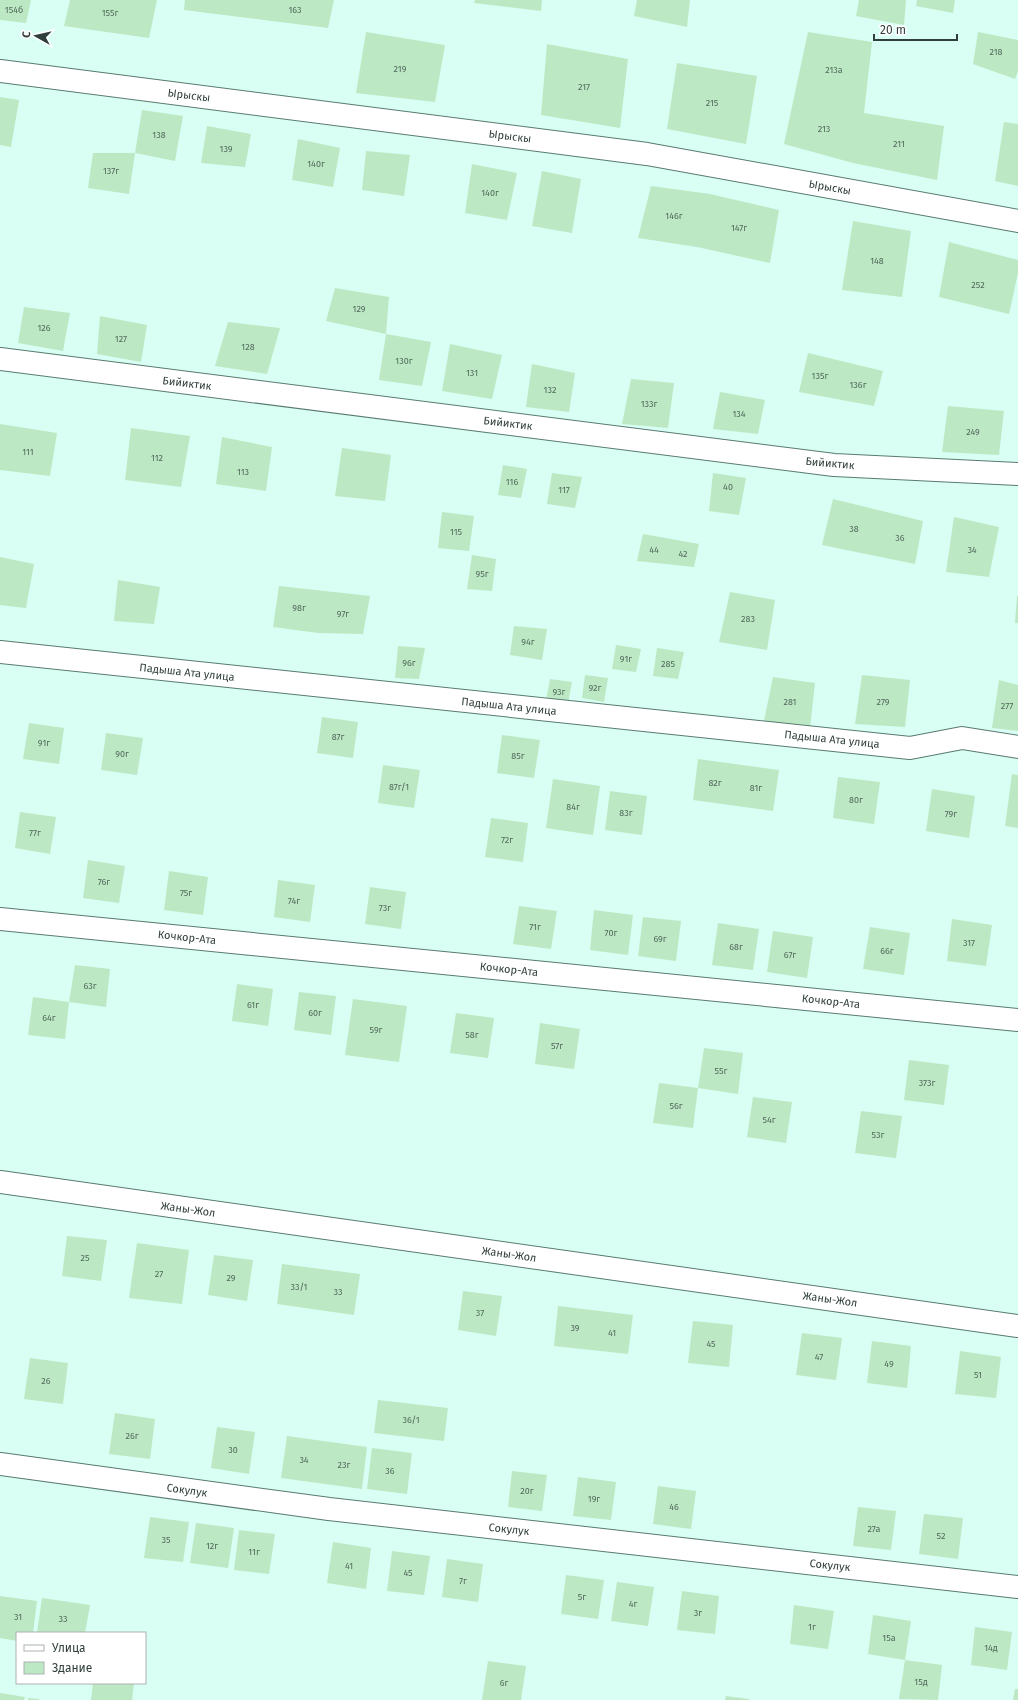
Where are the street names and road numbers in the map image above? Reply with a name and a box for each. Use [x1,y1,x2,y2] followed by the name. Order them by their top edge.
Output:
[167,86,211,105] street label: Ырыскы
[488,127,532,146] street label: Ырыскы
[808,177,852,198] street label: Ырыскы
[162,374,212,393] street label: Бийиктик
[483,414,533,433] street label: Бийиктик
[805,455,855,472] street label: Бийиктик
[139,661,235,684] street label: Падыша Ата улица
[461,695,557,718] street label: Падыша Ата улица
[784,728,880,751] street label: Падыша Ата улица
[157,928,217,947] street label: Кочкор-Ата
[479,960,539,979] street label: Кочкор-Ата
[801,992,861,1011] street label: Кочкор-Ата
[160,1199,216,1220] street label: Жаны-Жол
[481,1244,537,1265] street label: Жаны-Жол
[802,1289,858,1310] street label: Жаны-Жол
[166,1481,208,1500] street label: Сокулук
[488,1521,530,1538] street label: Сокулук
[809,1557,851,1574] street label: Сокулук

